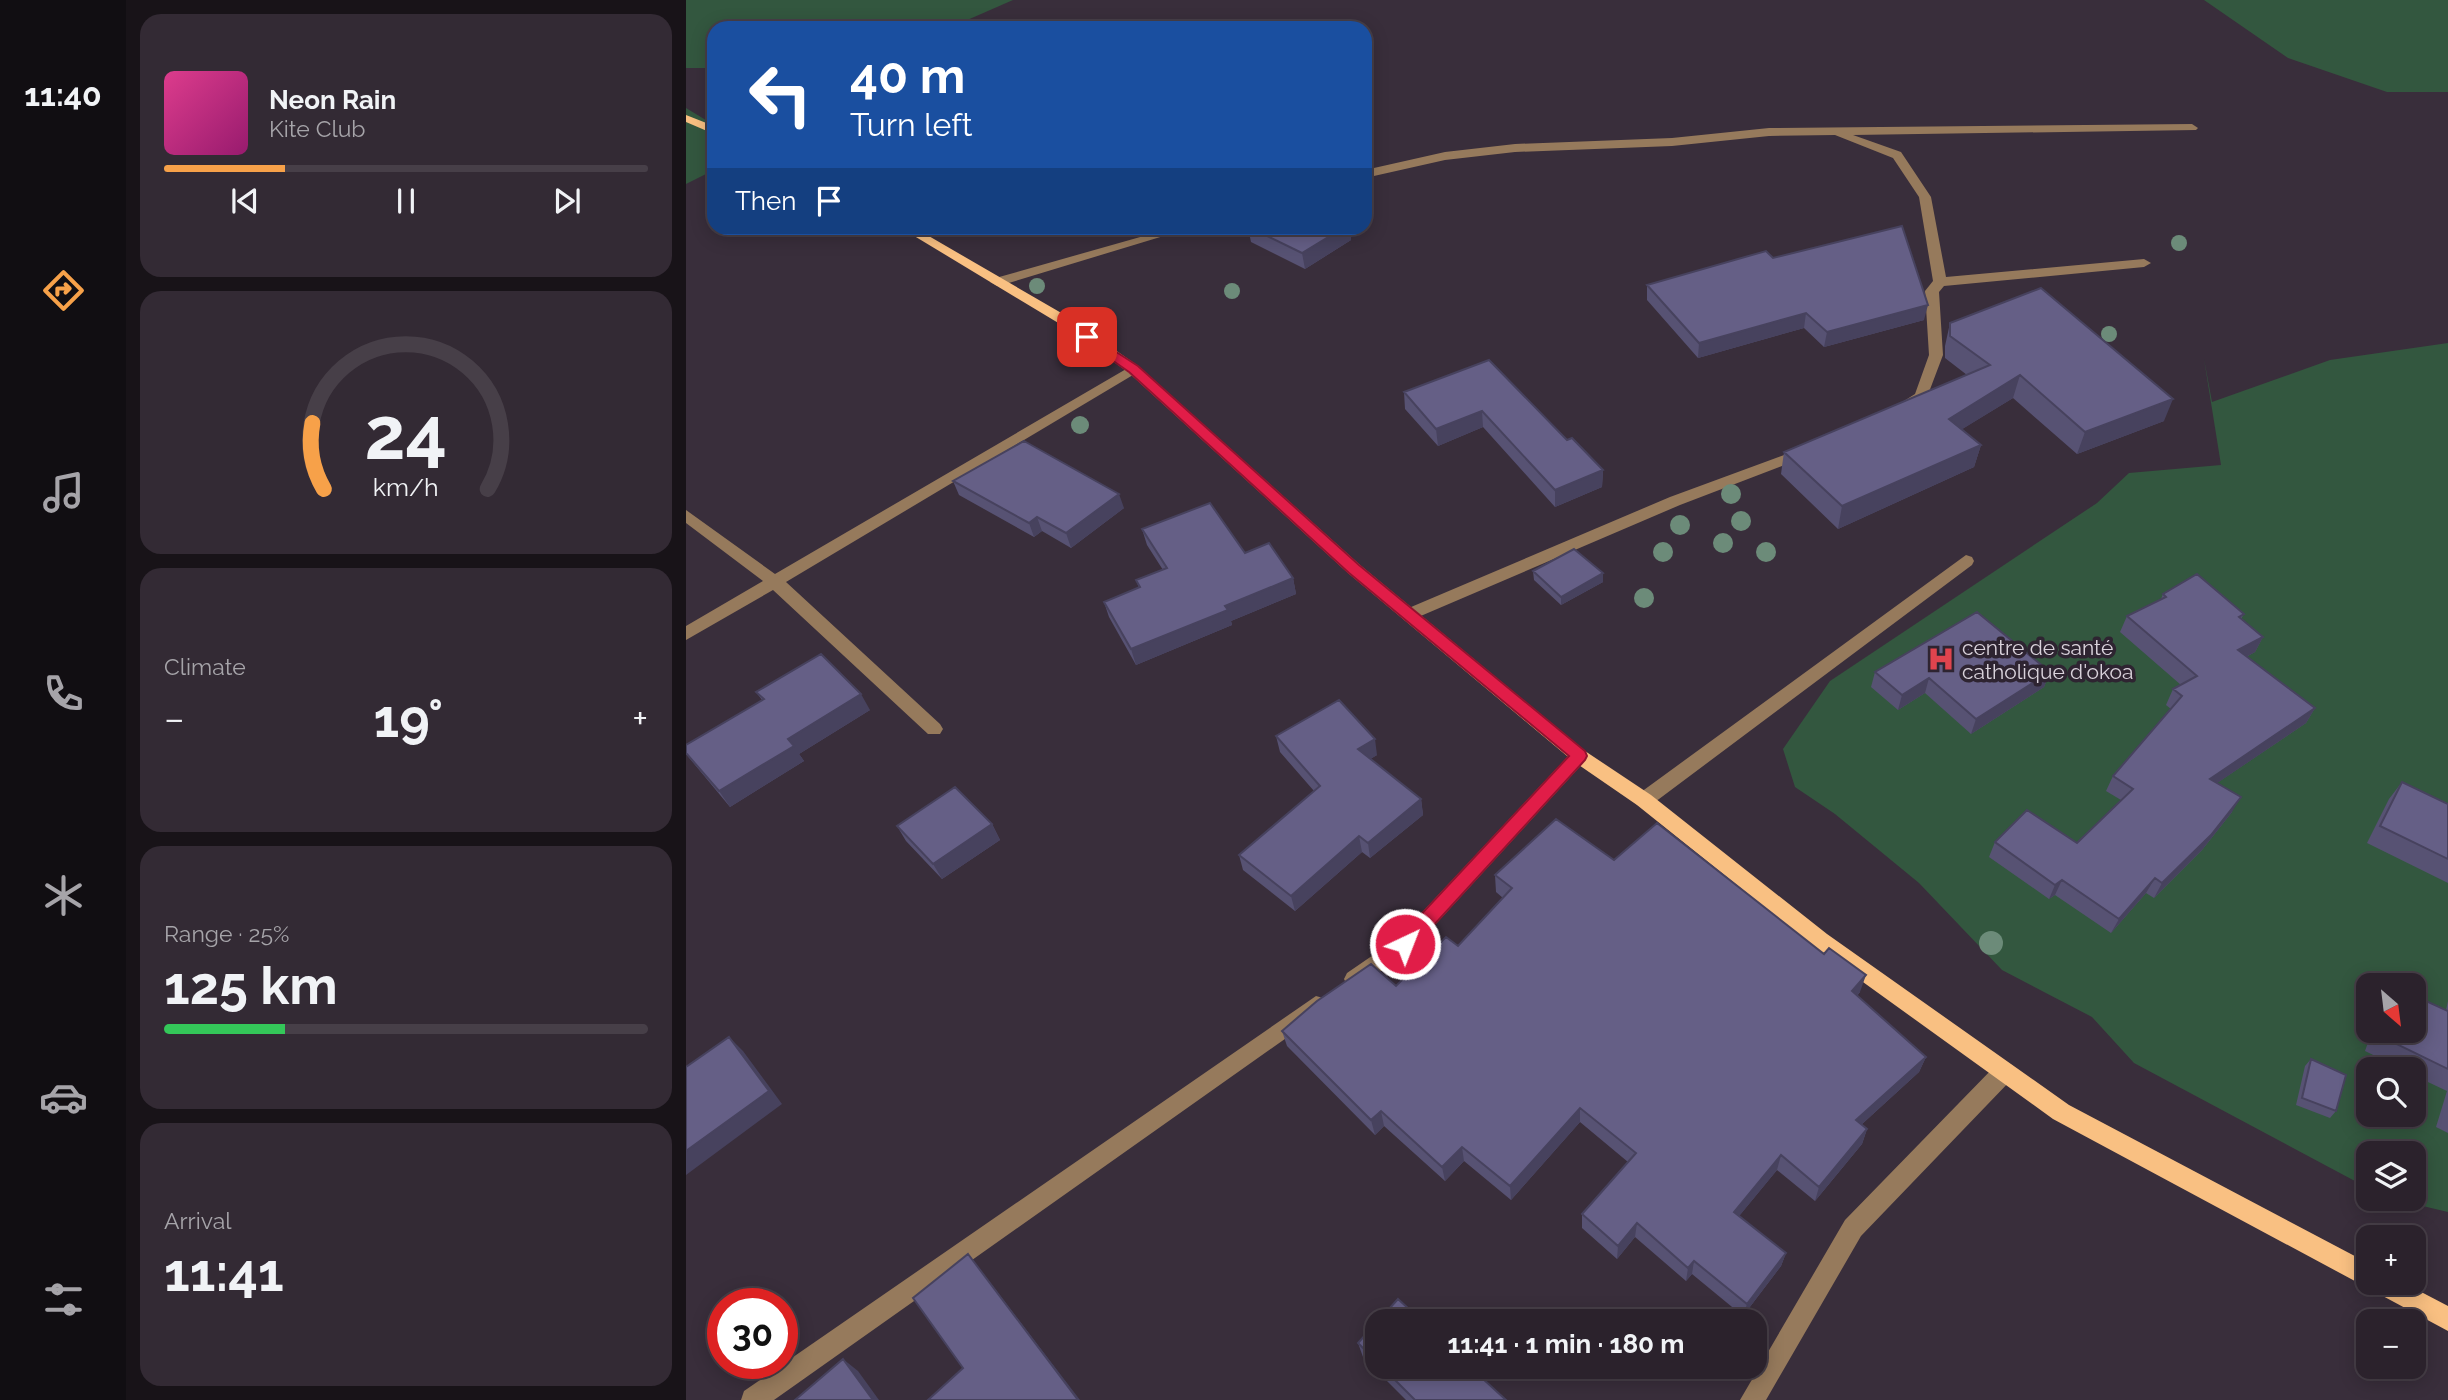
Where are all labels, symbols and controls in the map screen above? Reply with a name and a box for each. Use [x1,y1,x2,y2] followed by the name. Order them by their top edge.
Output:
[850,47,965,104] text: 40 m
[735,49,826,140] icon: left
[24,76,102,113] text: 11:40
[269,85,396,115] text: Neon Rain
[850,106,972,143] text: Turn left
[269,115,366,142] text: Kite Club
[226,182,264,220] icon: previous
[387,182,425,220] icon: pause
[548,182,586,220] icon: next
[810,182,848,220] icon: arrive
[735,186,796,216] text: Then
[39,266,88,315] icon: directions
[1057,307,1117,367] pin
[1068,318,1106,356] icon: arrive
[365,391,447,476] text: 24
[39,468,88,517] icon: music
[373,472,439,502] text: km/h
[1962,635,2134,684] place label: centre de santé catholique d'okoa
[1926,644,1956,674] hospital icon: centre de santé catholique d'okoa
[164,653,246,680] text: Climate
[39,669,88,718] icon: phone
[374,688,443,749] text: 19°
[164,696,184,741] text: −
[632,696,648,741] text: +
[39,871,88,920] icon: climate
[1368,907,1442,981] position arrow
[164,920,290,947] text: Range · 25%
[164,955,338,1016] text: 125 km
[2356,973,2426,1043] north arrow
[2356,973,2426,1379] map controls
[2356,1057,2426,1127] button: search
[39,1073,88,1122] icon: car
[2356,1141,2426,1211] button: layers
[164,1207,231,1234] text: Arrival
[2356,1225,2426,1295] button: +
[164,1242,284,1303] text: 11:41
[39,1275,88,1324] icon: filters
[707,1288,798,1379] speed limit sign: 30
[2356,1309,2426,1379] button: −
[1447,1329,1685,1359] text: 11:41 · 1 min · 180 m

